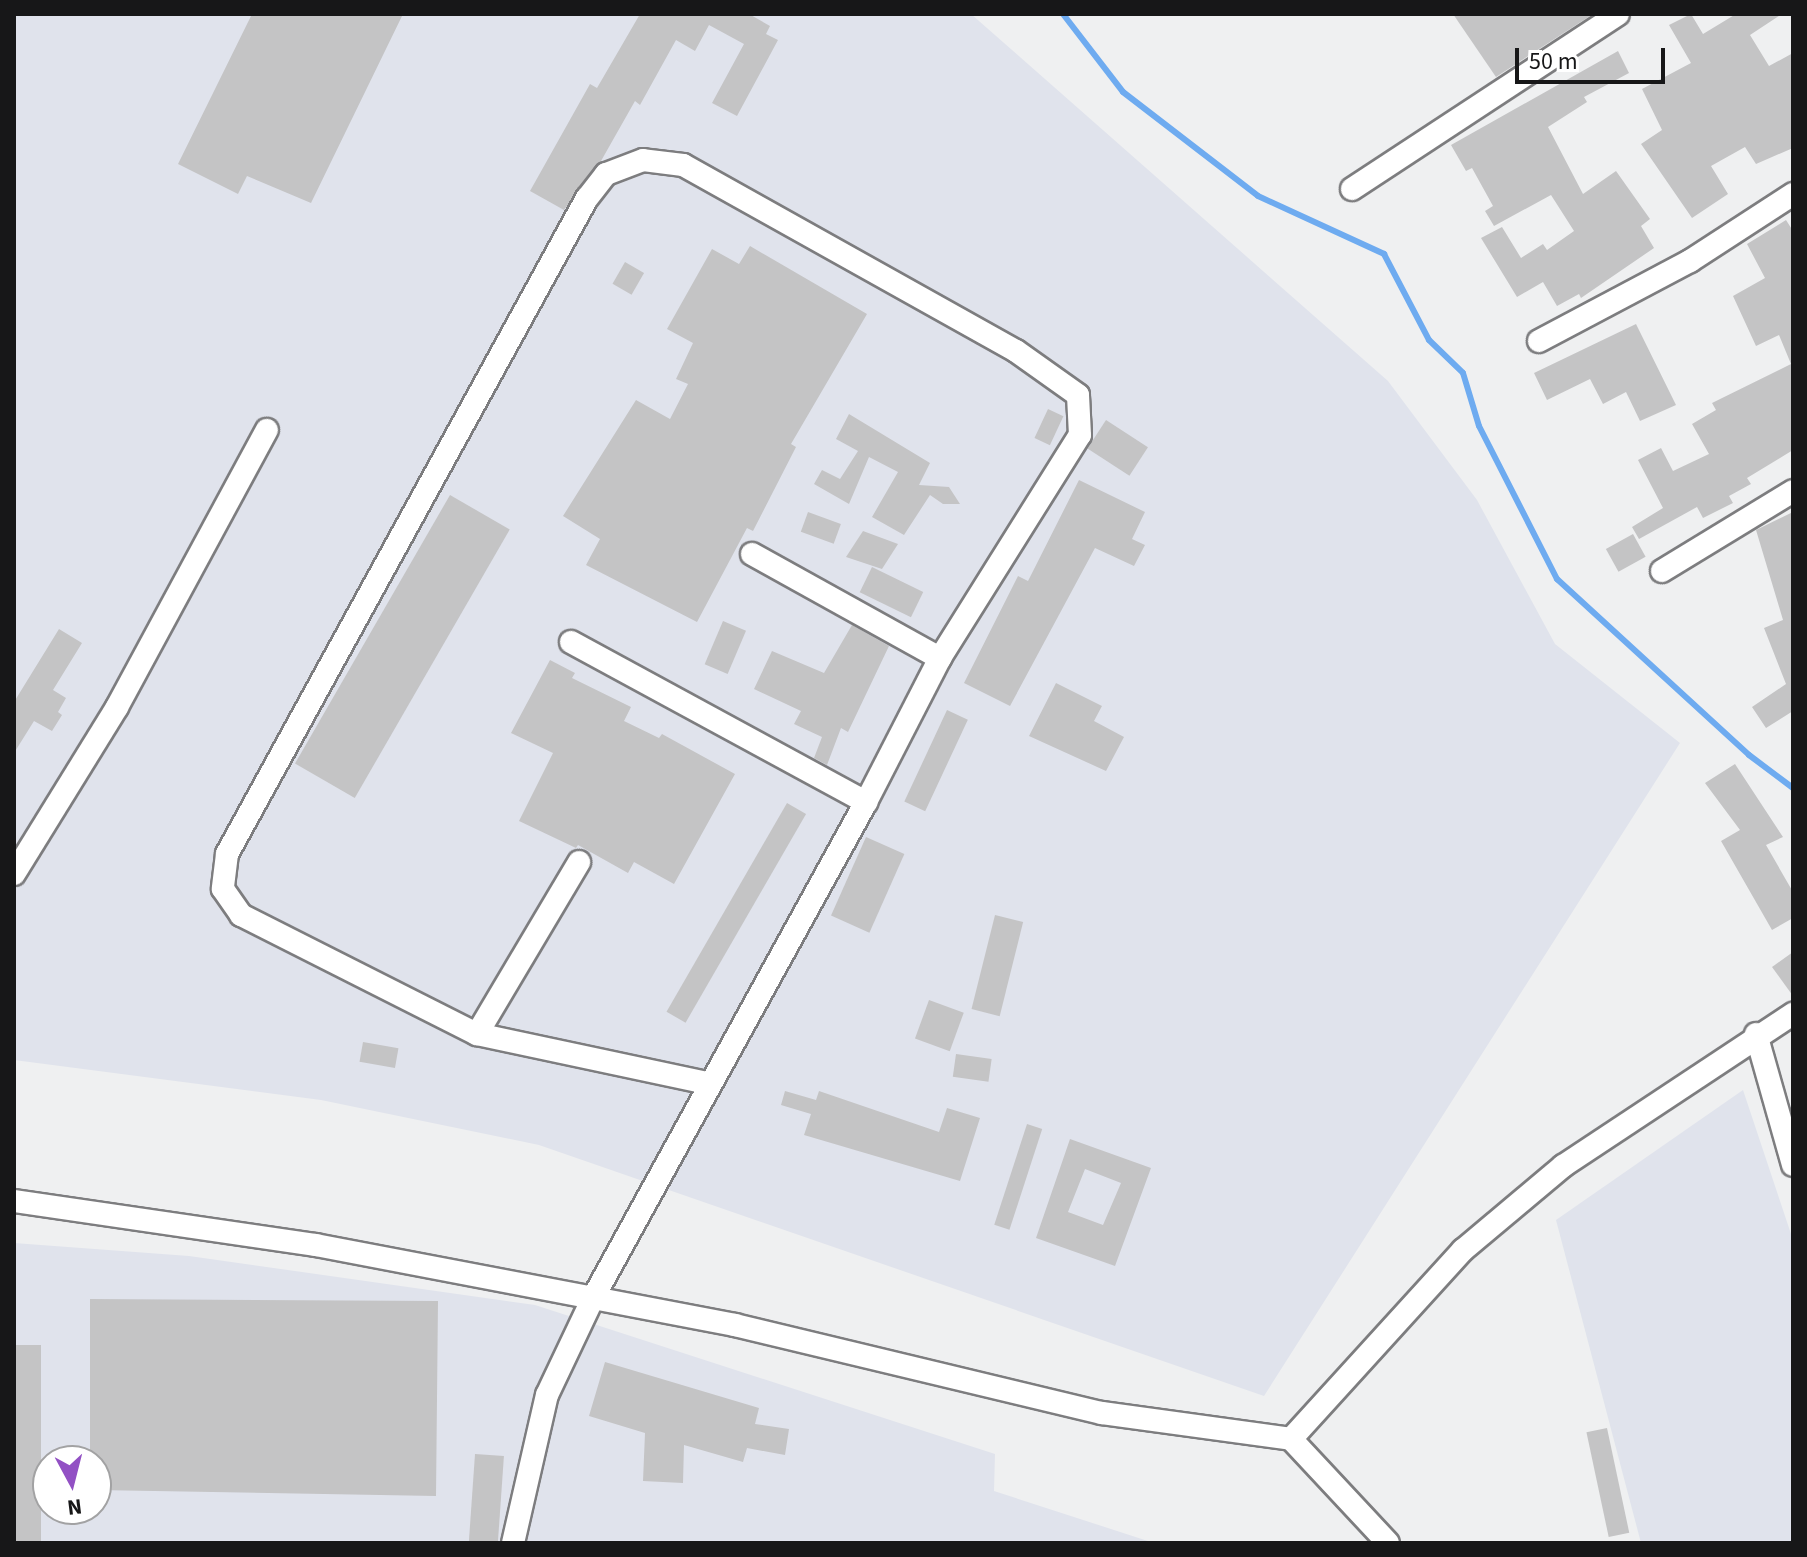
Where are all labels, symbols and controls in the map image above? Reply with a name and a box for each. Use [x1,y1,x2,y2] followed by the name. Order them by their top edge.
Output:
[1519,32,1669,82] scale bar
[1529,44,1578,79] text: 50 m
[32,1445,112,1525] north arrow
[65,1490,84,1524] text: N

